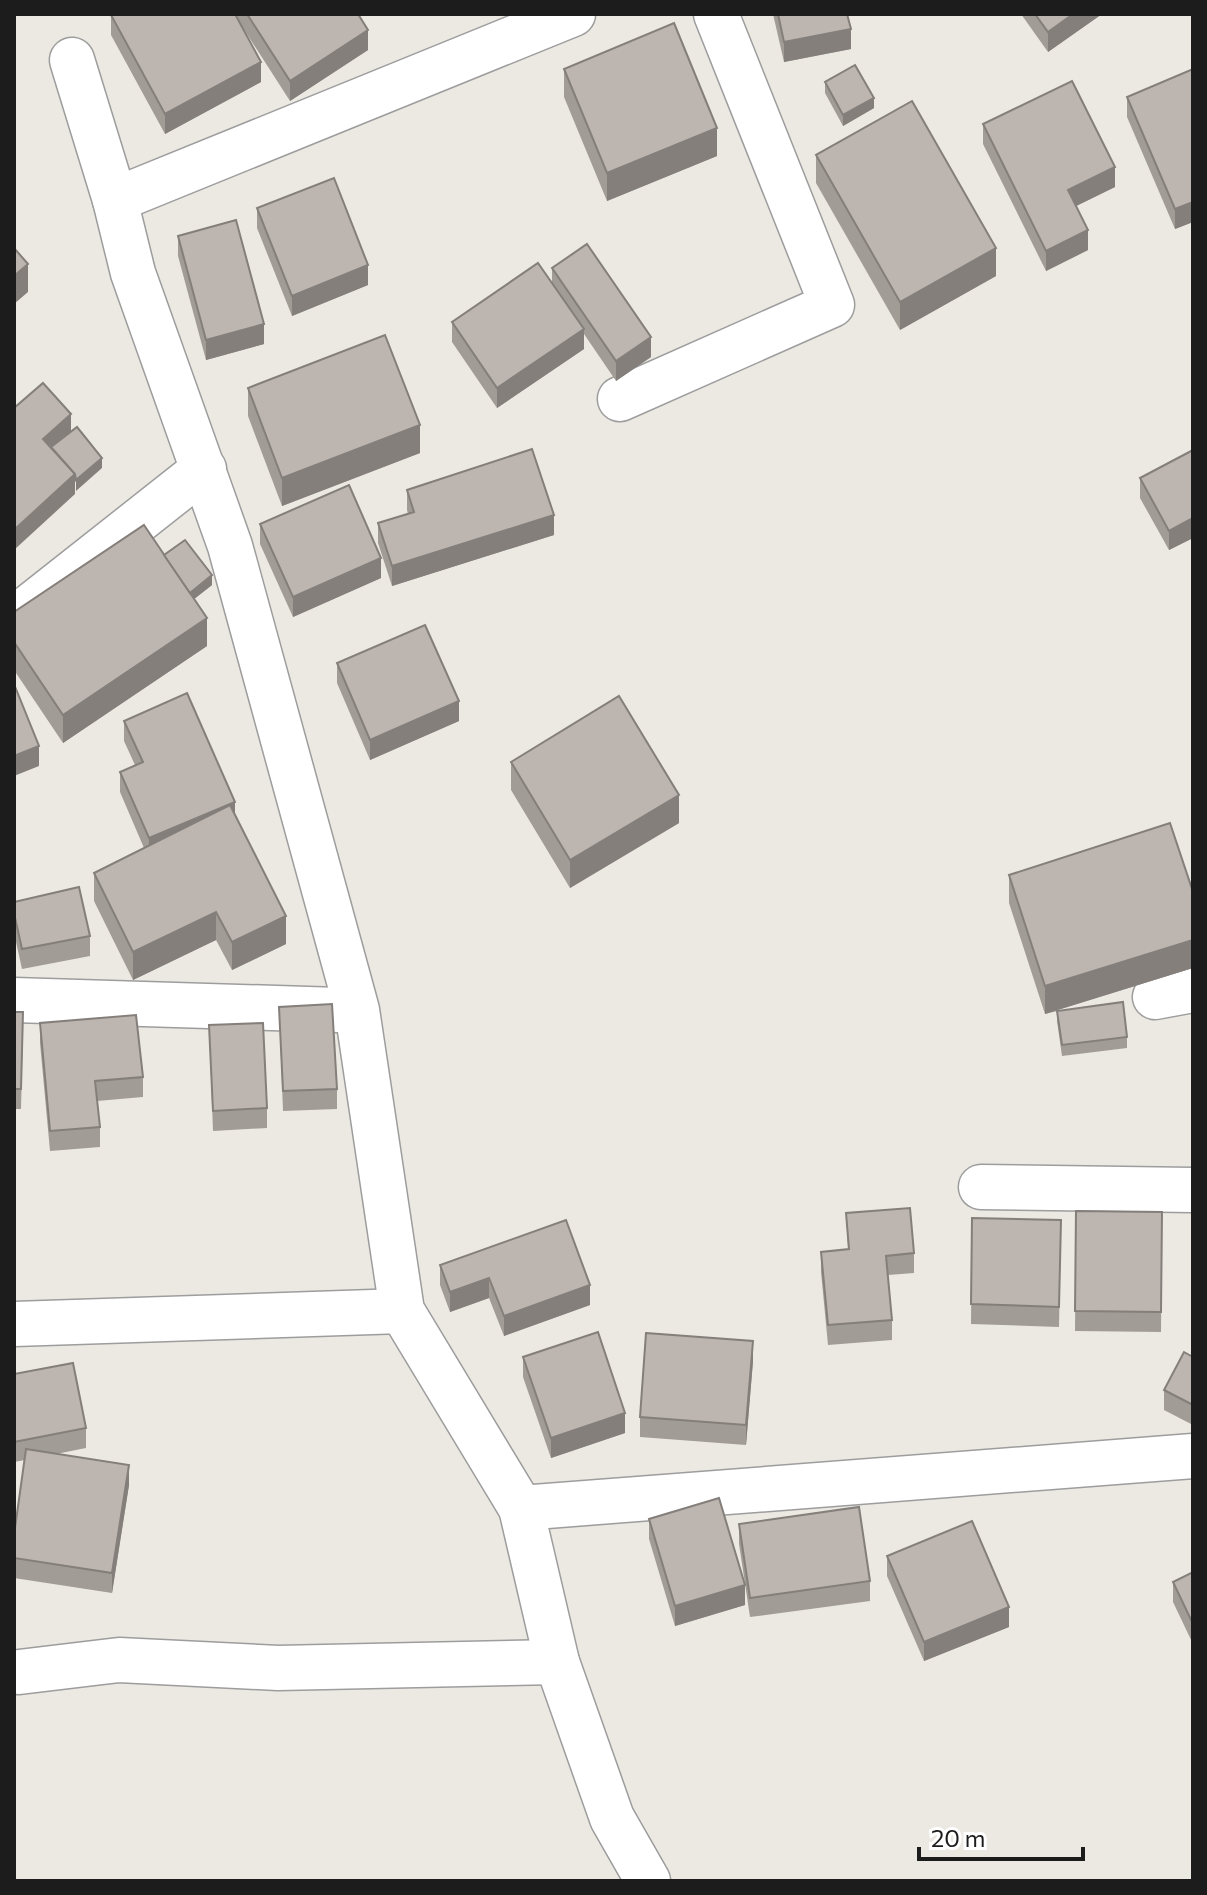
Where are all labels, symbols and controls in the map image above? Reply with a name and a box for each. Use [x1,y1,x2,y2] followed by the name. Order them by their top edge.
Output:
[919,1811,1083,1861] scale bar
[931,1823,985,1852] text: 20 m

